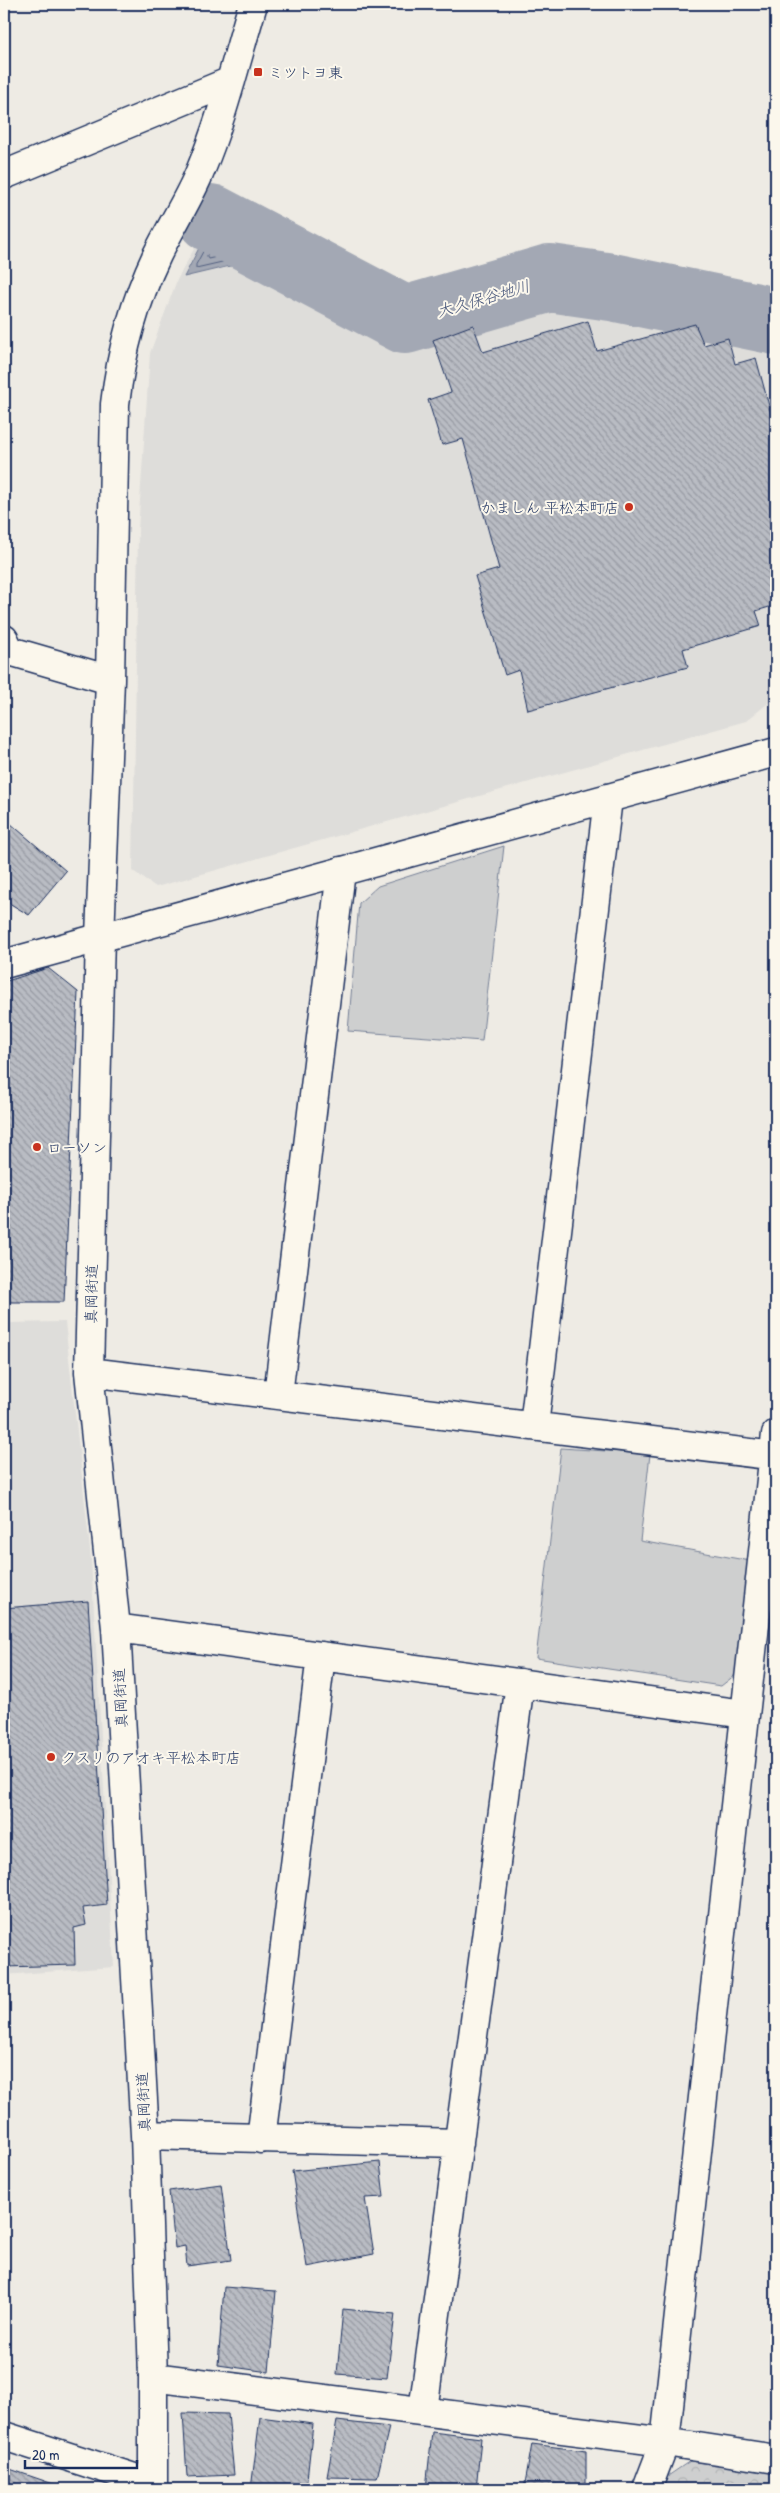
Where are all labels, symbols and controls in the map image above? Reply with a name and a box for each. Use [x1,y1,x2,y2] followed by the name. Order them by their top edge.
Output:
[268,62,343,83] place label: ミツトヨ東
[252,66,264,78] marker: ミツトヨ東
[434,274,532,322] water label: 大久保谷地川
[481,497,619,518] place label: かましん 平松本町店
[623,501,635,513] marker: かましん 平松本町店
[47,1137,107,1158] place label: ローソン
[31,1141,43,1153] marker: ローソン
[80,1264,102,1324] street label: 真岡街道
[108,1667,132,1729] street label: 真岡街道
[61,1747,241,1768] place label: クスリのアオキ平松本町店
[45,1751,57,1763] marker: クスリのアオキ平松本町店
[131,2071,155,2133] street label: 真岡街道
[25,2438,138,2470] scale bar
[32,2444,59,2465] text: 20 m

